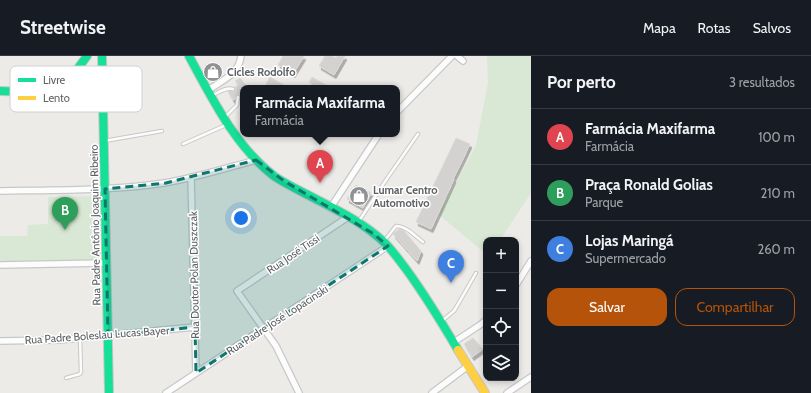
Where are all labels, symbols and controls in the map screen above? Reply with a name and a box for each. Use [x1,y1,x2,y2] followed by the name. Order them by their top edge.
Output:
[20,16,106,39] text: Streetwise
[643,19,676,37] text: Mapa
[698,19,731,37] text: Rotas
[753,19,791,37] text: Salvos
[202,61,224,83] shop icon: Cicles Rodolfo
[227,65,296,79] place label: Cicles Rodolfo
[10,66,142,112] legend
[547,72,616,92] text: Por perto
[43,73,66,87] text: Livre
[729,74,795,90] text: 3 resultados
[240,85,400,137] popup
[43,91,70,105] text: Lento
[255,94,385,112] text: Farmácia Maxifarma
[255,112,304,128] text: Farmácia
[585,120,715,138] text: Farmácia Maxifarma
[556,129,564,145] text: A
[758,129,795,145] text: 100 m
[585,138,634,154] text: Farmácia
[87,144,103,306] street label: Rua Padre Antônio Joaquim Ribeiro
[307,150,333,183] pin: A
[585,176,713,194] text: Praça Ronald Golias
[373,183,437,210] place label: Lumar Centro Automotivo
[348,185,370,207] shop icon: Lumar Centro Automotivo
[556,185,564,201] text: B
[761,185,795,201] text: 210 m
[585,194,623,210] text: Parque
[52,197,78,230] pin: B
[231,208,251,228] your location
[186,211,202,339] street label: Rua Doutor Polan Duszczak
[264,231,322,277] street label: Rua José Tissi
[585,232,673,250] text: Lojas Maringá
[483,237,519,381] map controls
[483,237,519,273] button: +
[556,241,564,257] text: C
[757,241,795,257] text: 260 m
[438,250,464,283] pin: C
[585,250,666,266] text: Supermercado
[483,273,519,309] button: −
[223,282,331,358] street label: Rua Padre José Lopacinski
[547,288,667,326] button: Salvar
[675,288,795,326] button: Compartilhar
[483,309,519,345] button: locate
[24,323,170,347] street label: Rua Padre Boleslau Lucas Bayer
[483,345,519,381] button: layers

